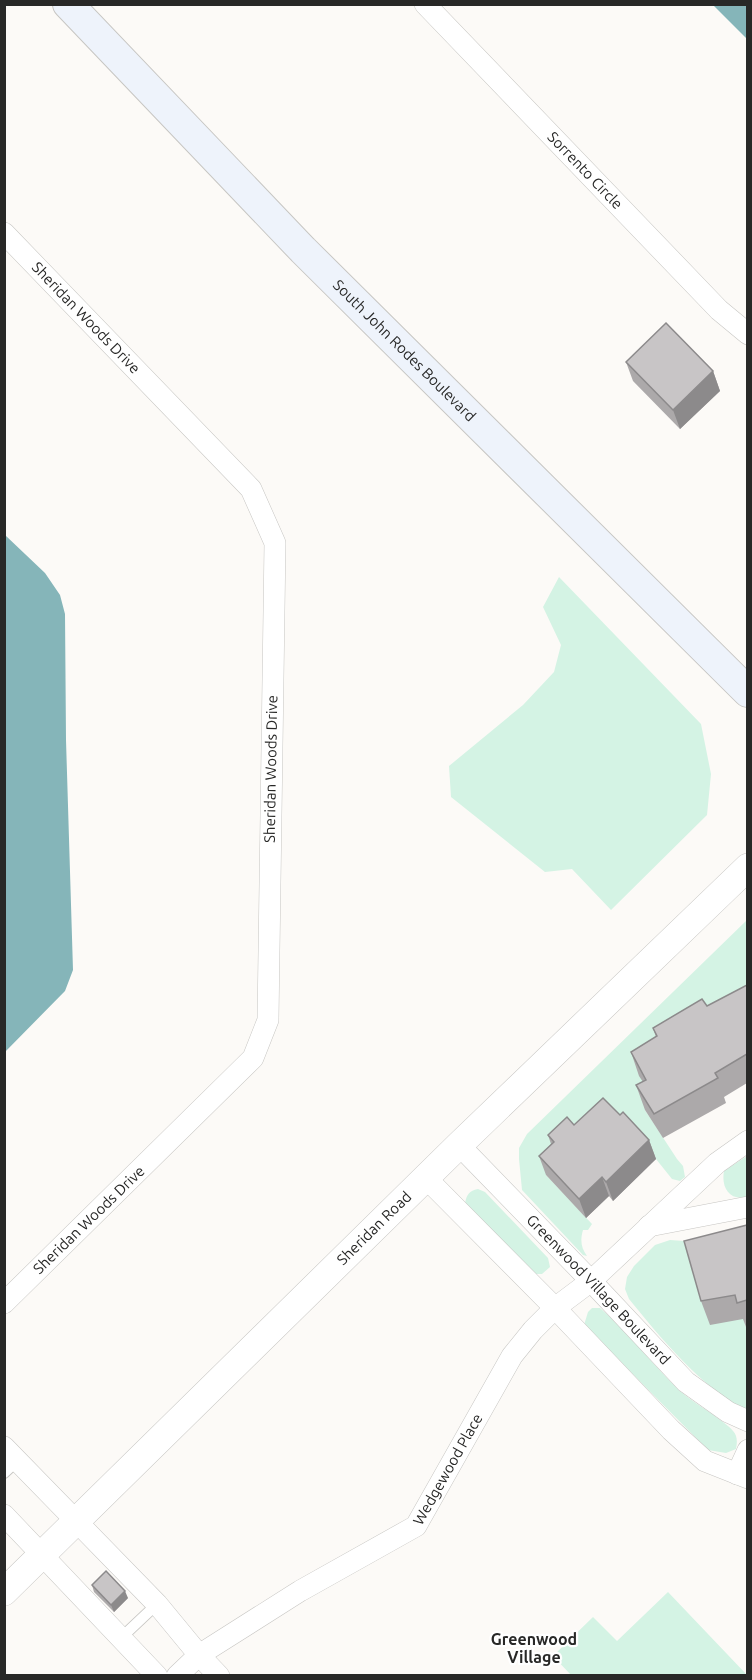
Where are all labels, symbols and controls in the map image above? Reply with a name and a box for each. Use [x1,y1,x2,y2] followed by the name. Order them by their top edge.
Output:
[544,128,626,212] street label: Sorrento Circle
[29,258,144,377] street label: Sheridan Woods Drive
[330,276,479,425] street label: South John Rodes Boulevard
[261,695,280,843] street label: Sheridan Woods Drive
[30,1162,148,1277] street label: Sheridan Woods Drive
[333,1188,415,1268] street label: Sheridan Road
[523,1211,674,1368] street label: Greenwood Village Boulevard
[409,1411,486,1528] street label: Wedgewood Place
[491,1630,577,1666] district label: Greenwood Village

